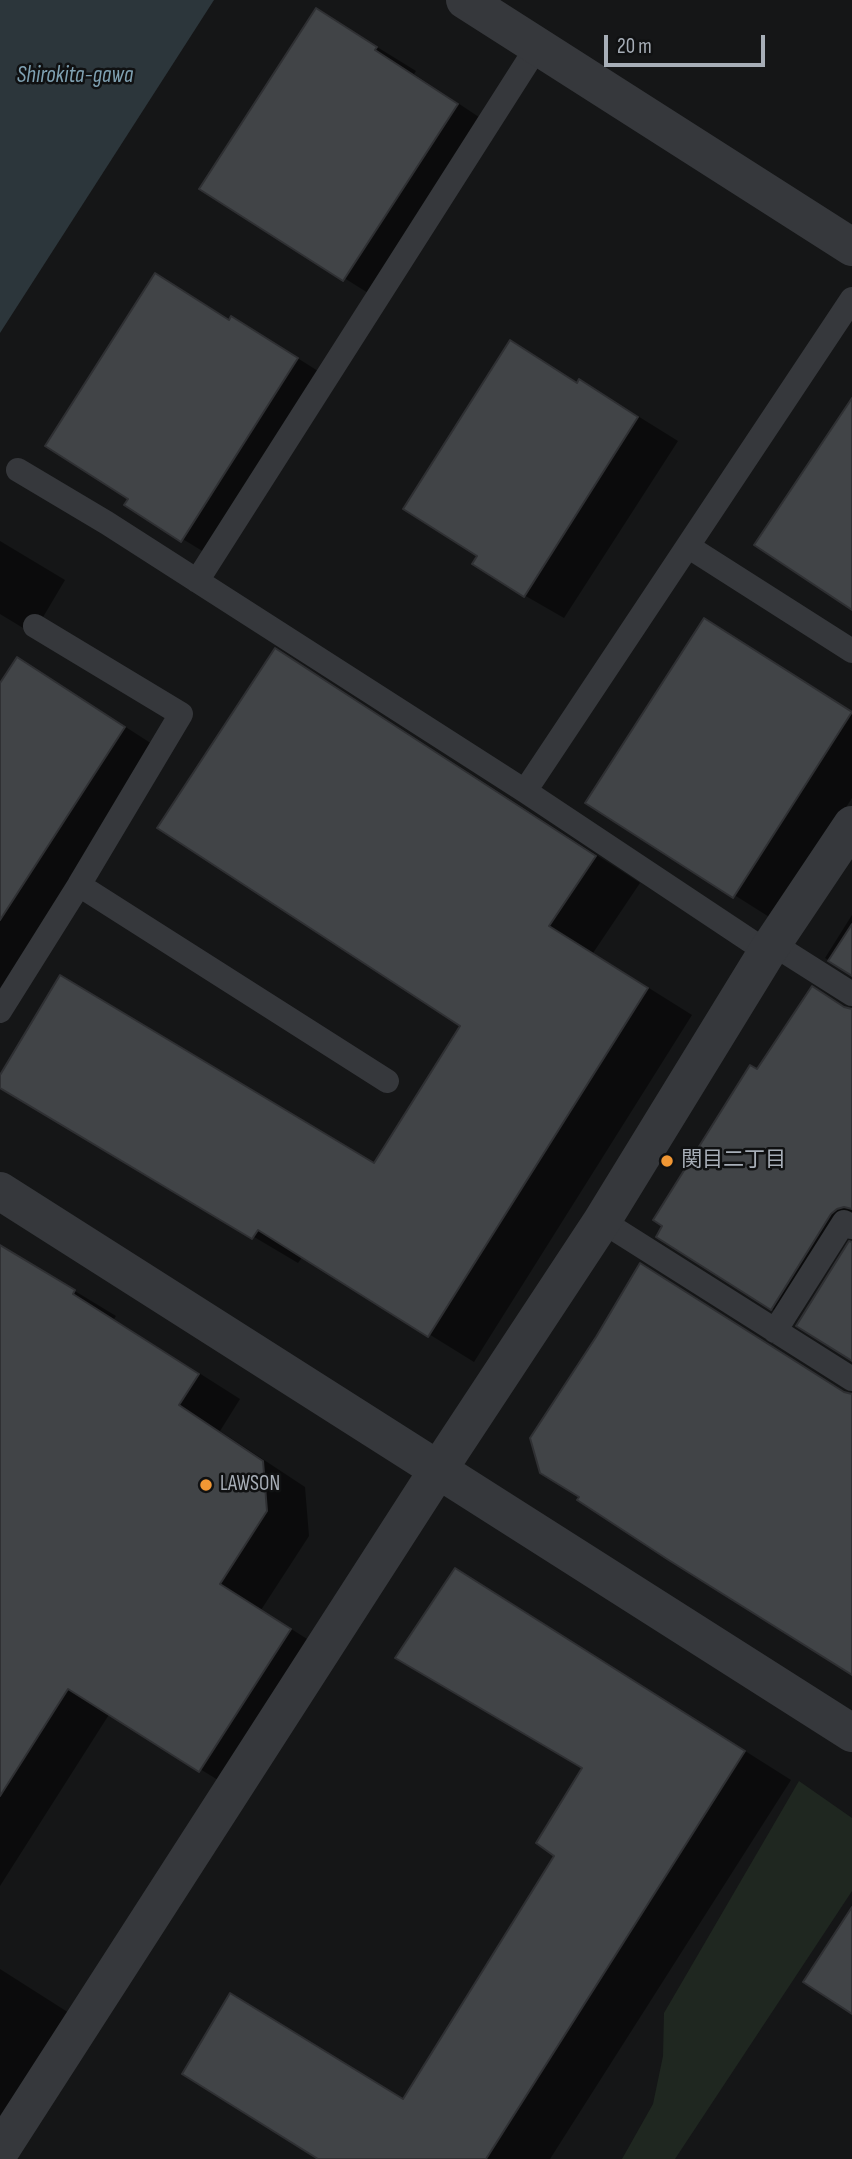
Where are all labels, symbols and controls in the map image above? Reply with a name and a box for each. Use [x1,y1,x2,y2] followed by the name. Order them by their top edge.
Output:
[607,21,768,65] scale bar
[617,34,652,59] text: 20 m
[17,62,133,90] water label: Shirokita-gawa
[681,1148,786,1174] place label: 関目二丁目
[659,1153,675,1169] marker: 関目二丁目
[220,1472,280,1498] place label: LAWSON
[198,1477,214,1493] marker: LAWSON

